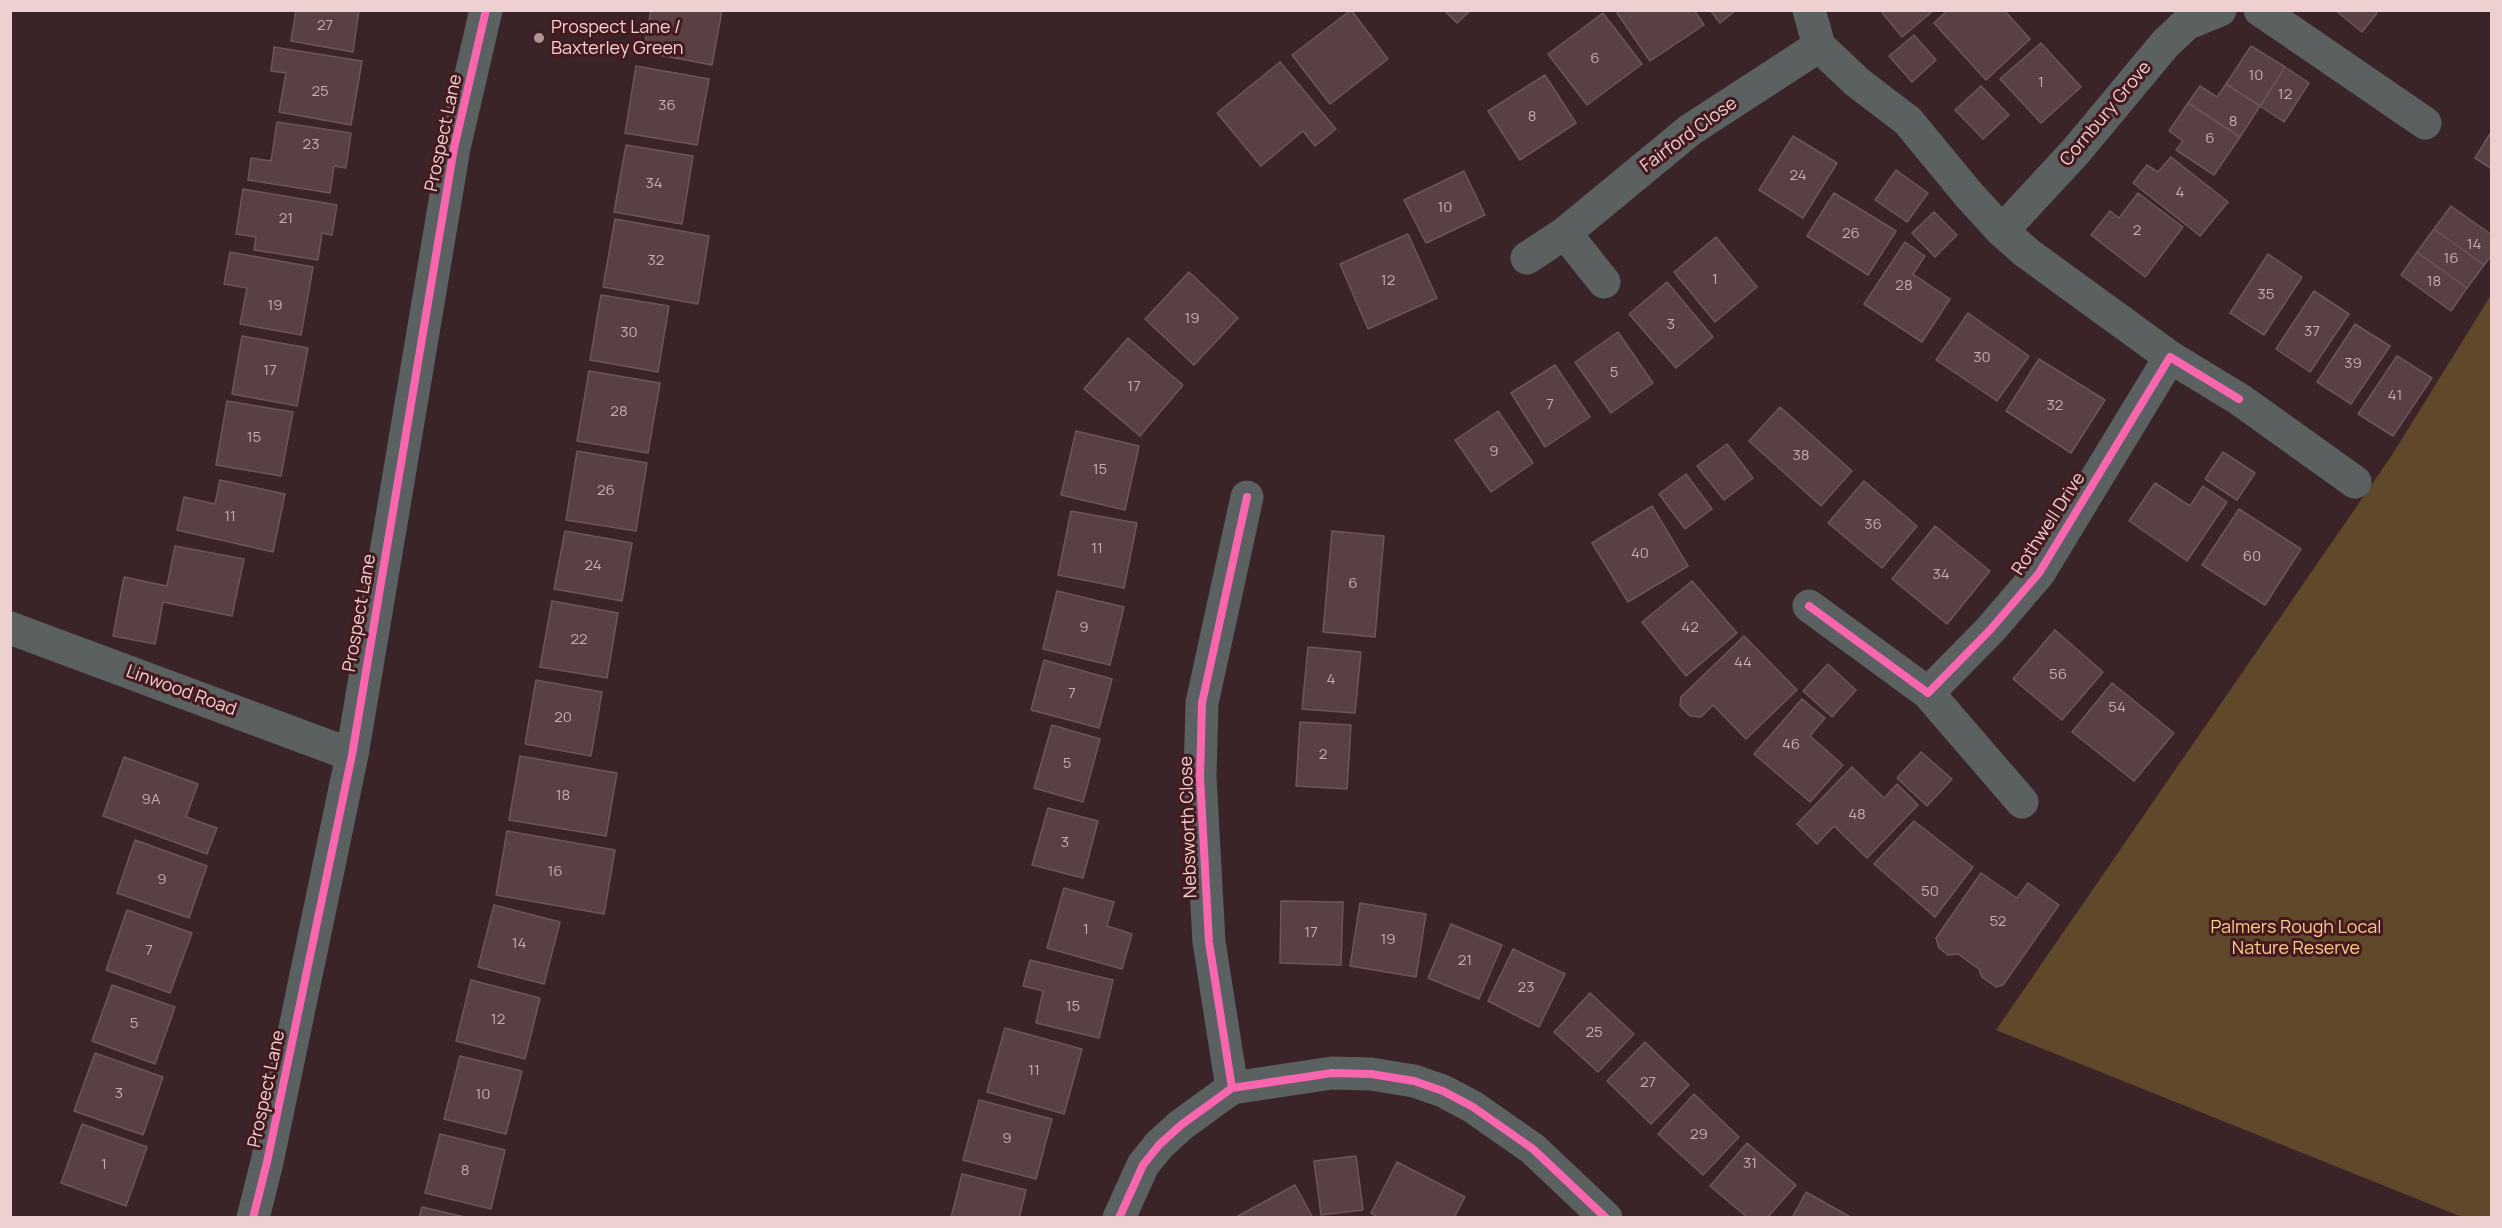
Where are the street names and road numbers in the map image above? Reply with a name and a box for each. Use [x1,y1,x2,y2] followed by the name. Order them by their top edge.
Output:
[2056,57,2156,171] street label: Cornbury Grove
[421,72,467,194] street label: Prospect Lane
[1636,93,1742,177] street label: Fairford Close
[2008,469,2090,579] street label: Rothwell Drive
[339,552,381,674] street label: Prospect Lane
[123,661,239,721] street label: Linwood Road
[1176,756,1202,898] street label: Nebsworth Close
[244,1028,290,1150] street label: Prospect Lane

